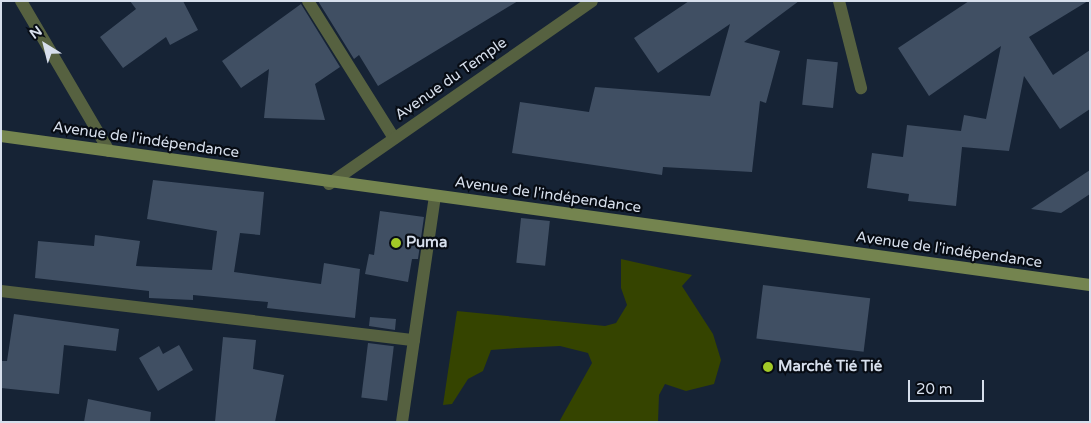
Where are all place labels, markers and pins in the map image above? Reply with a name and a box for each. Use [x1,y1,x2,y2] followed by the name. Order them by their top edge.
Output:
[406,234,447,252] place label: Puma
[390,237,402,249] marker: Puma
[778,358,882,376] place label: Marché Tié Tié
[762,361,774,373] marker: Marché Tié Tié

